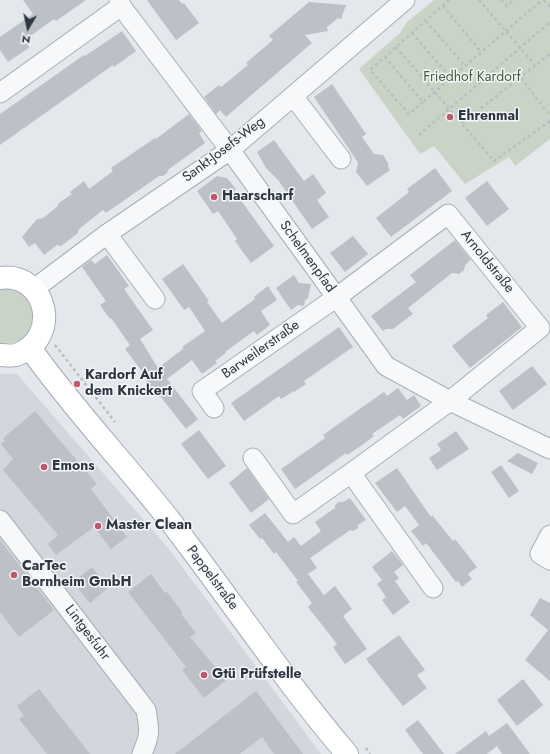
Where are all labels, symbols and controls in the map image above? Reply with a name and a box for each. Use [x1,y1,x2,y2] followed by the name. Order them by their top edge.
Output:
[8,8,48,48] north arrow
[21,31,32,48] text: N
[423,70,521,86] park label: Friedhof Kardorf
[458,109,519,125] place label: Ehrenmal
[445,112,455,122] marker: Ehrenmal
[180,114,268,186] street label: Sankt-Josefs-Weg
[222,189,293,205] place label: Haarscharf
[209,192,219,202] marker: Haarscharf
[275,218,339,296] street label: Schelmenpfad
[457,227,517,297] street label: Arnoldstraße
[219,317,303,383] street label: Barweilerstraße
[85,368,172,400] place label: Kardorf Auf dem Knickert
[72,379,82,389] marker: Kardorf Auf dem Knickert
[52,459,95,475] place label: Emons
[39,462,49,472] marker: Emons
[106,518,192,534] place label: Master Clean
[93,521,103,531] marker: Master Clean
[182,543,242,613] street label: Pappelstraße
[22,559,131,592] place label: CarTec Bornheim GmbH
[9,570,19,580] marker: CarTec Bornheim GmbH
[61,602,113,664] street label: Lintgesfuhr
[212,667,302,683] place label: Gtü Prüfstelle
[199,670,209,680] marker: Gtü Prüfstelle

